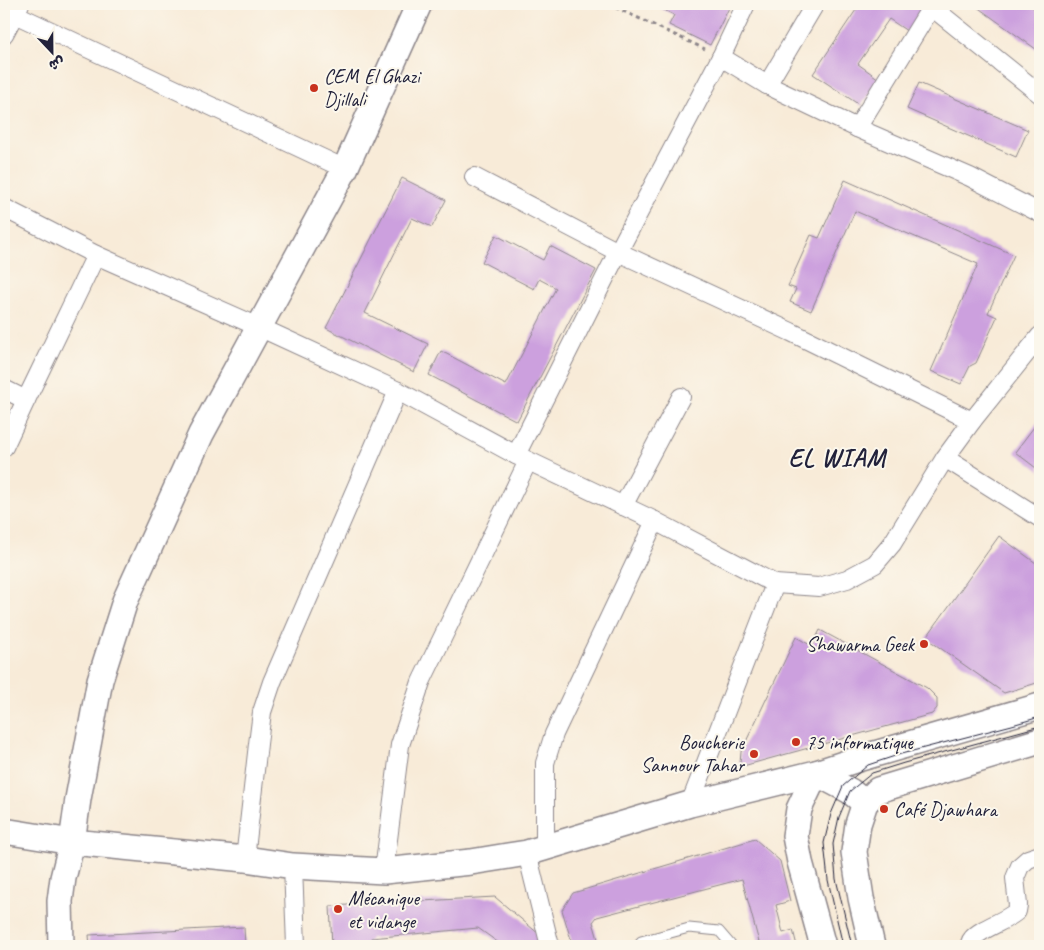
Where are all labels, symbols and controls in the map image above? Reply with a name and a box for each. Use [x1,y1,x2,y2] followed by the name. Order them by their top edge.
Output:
[28,28,78,78] north arrow
[46,53,67,74] text: ش
[324,64,422,112] place label: CEM El Ghazi Djillali
[308,82,320,94] marker: CEM El Ghazi Djillali
[788,442,888,474] district label: EL WIAM
[806,632,916,657] place label: Shawarma Geek
[918,638,930,650] marker: Shawarma Geek
[641,730,746,778] place label: Boucherie Sannour Tahar
[806,730,914,755] place label: 75 informatique
[790,736,802,748] marker: 75 informatique
[748,748,760,760] marker: Boucherie Sannour Tahar
[894,797,998,822] place label: Café Djawhara
[878,803,890,815] marker: Café Djawhara
[348,886,420,934] place label: Mécanique et vidange
[332,903,344,915] marker: Mécanique et vidange

